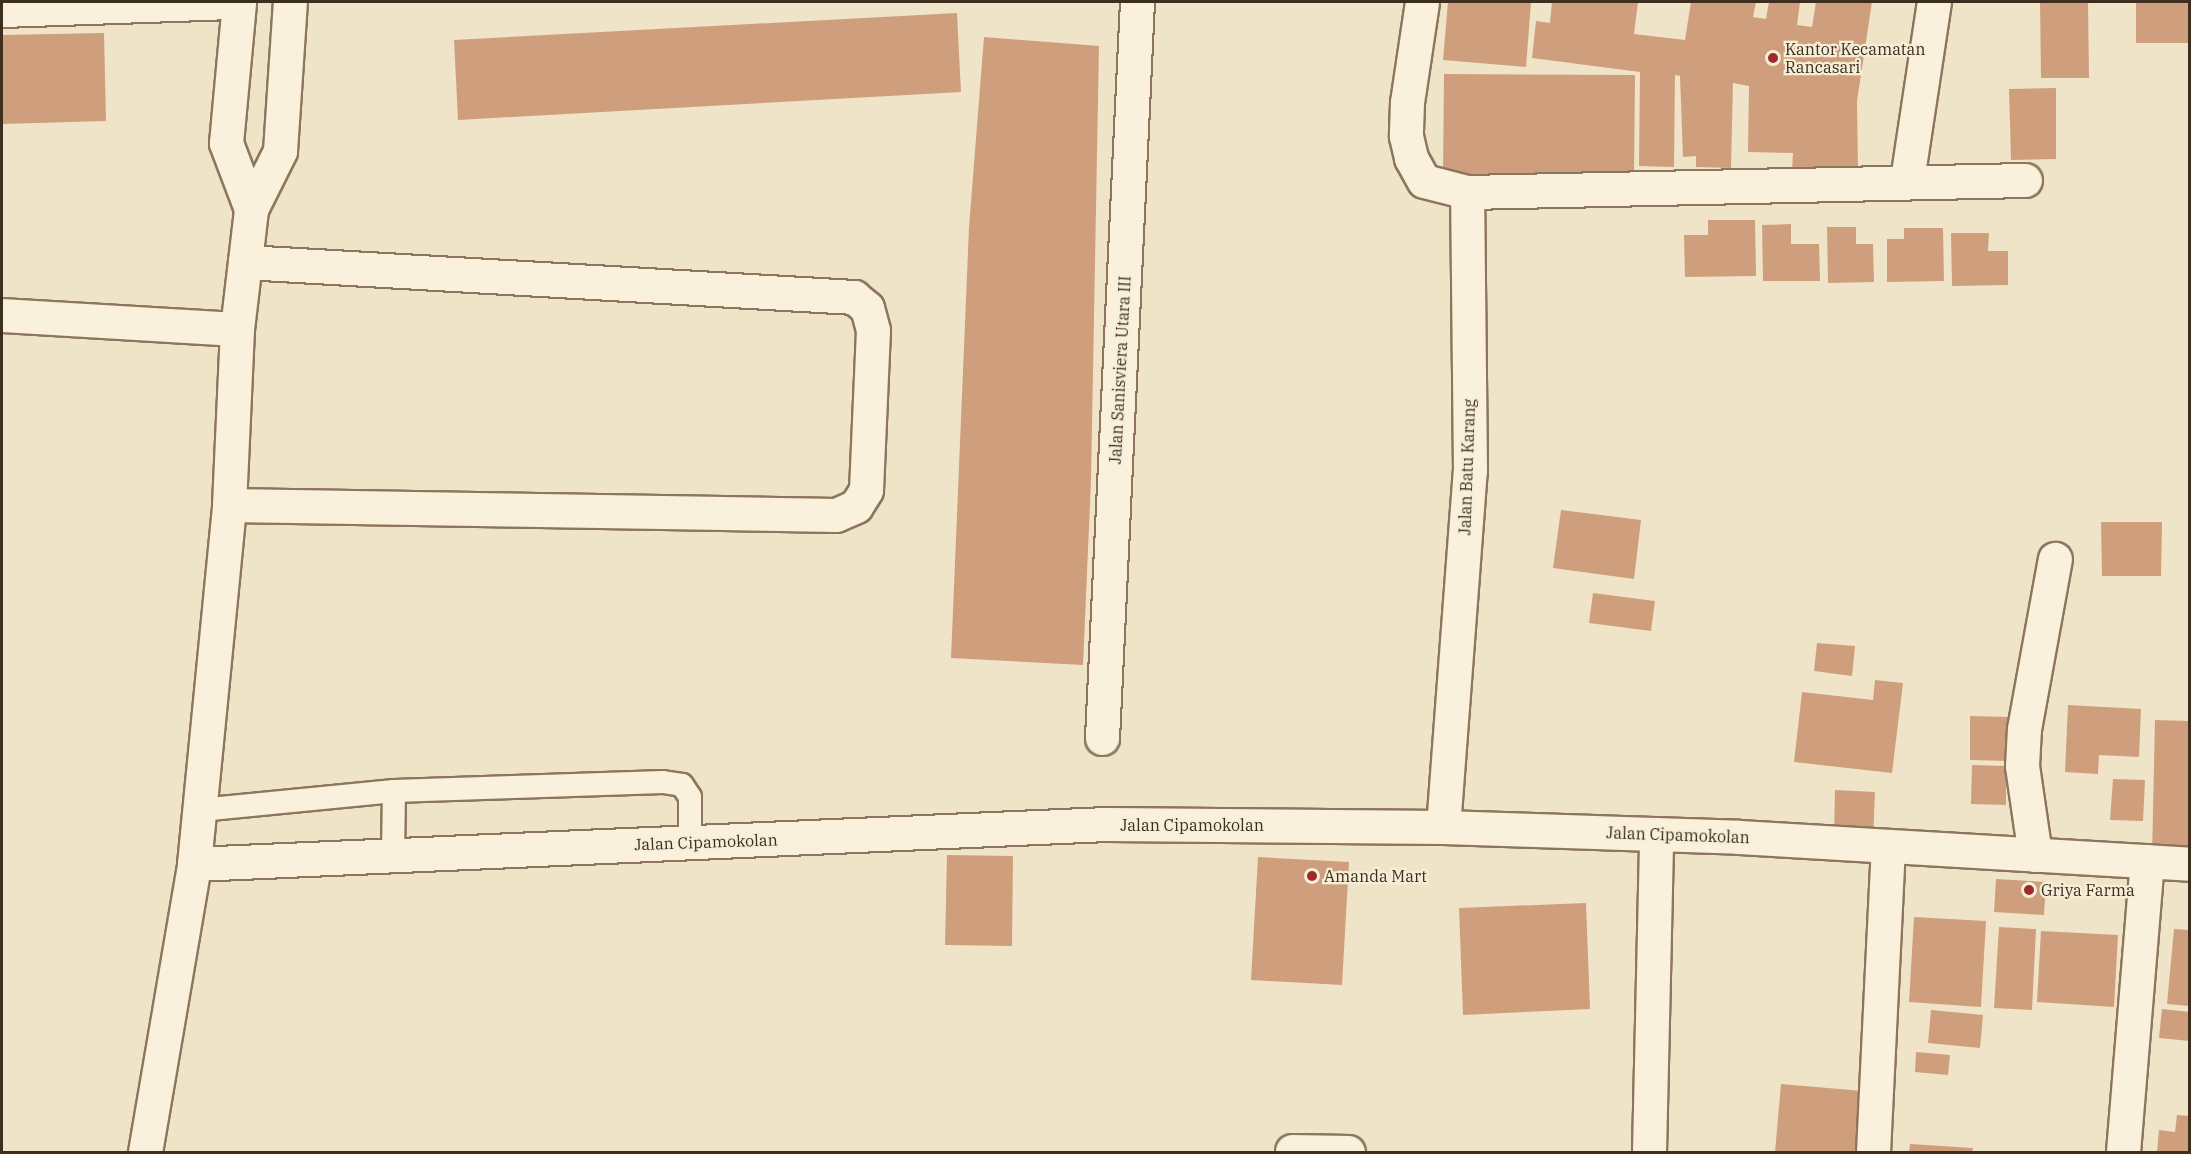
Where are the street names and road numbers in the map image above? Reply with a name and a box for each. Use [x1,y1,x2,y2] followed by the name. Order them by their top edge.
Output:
[1105,275,1135,465] street label: Jalan Sanisviera Utara III
[1455,398,1479,536] street label: Jalan Batu Karang
[1120,815,1264,835] street label: Jalan Cipamokolan
[1606,823,1750,847] street label: Jalan Cipamokolan
[634,830,778,854] street label: Jalan Cipamokolan

